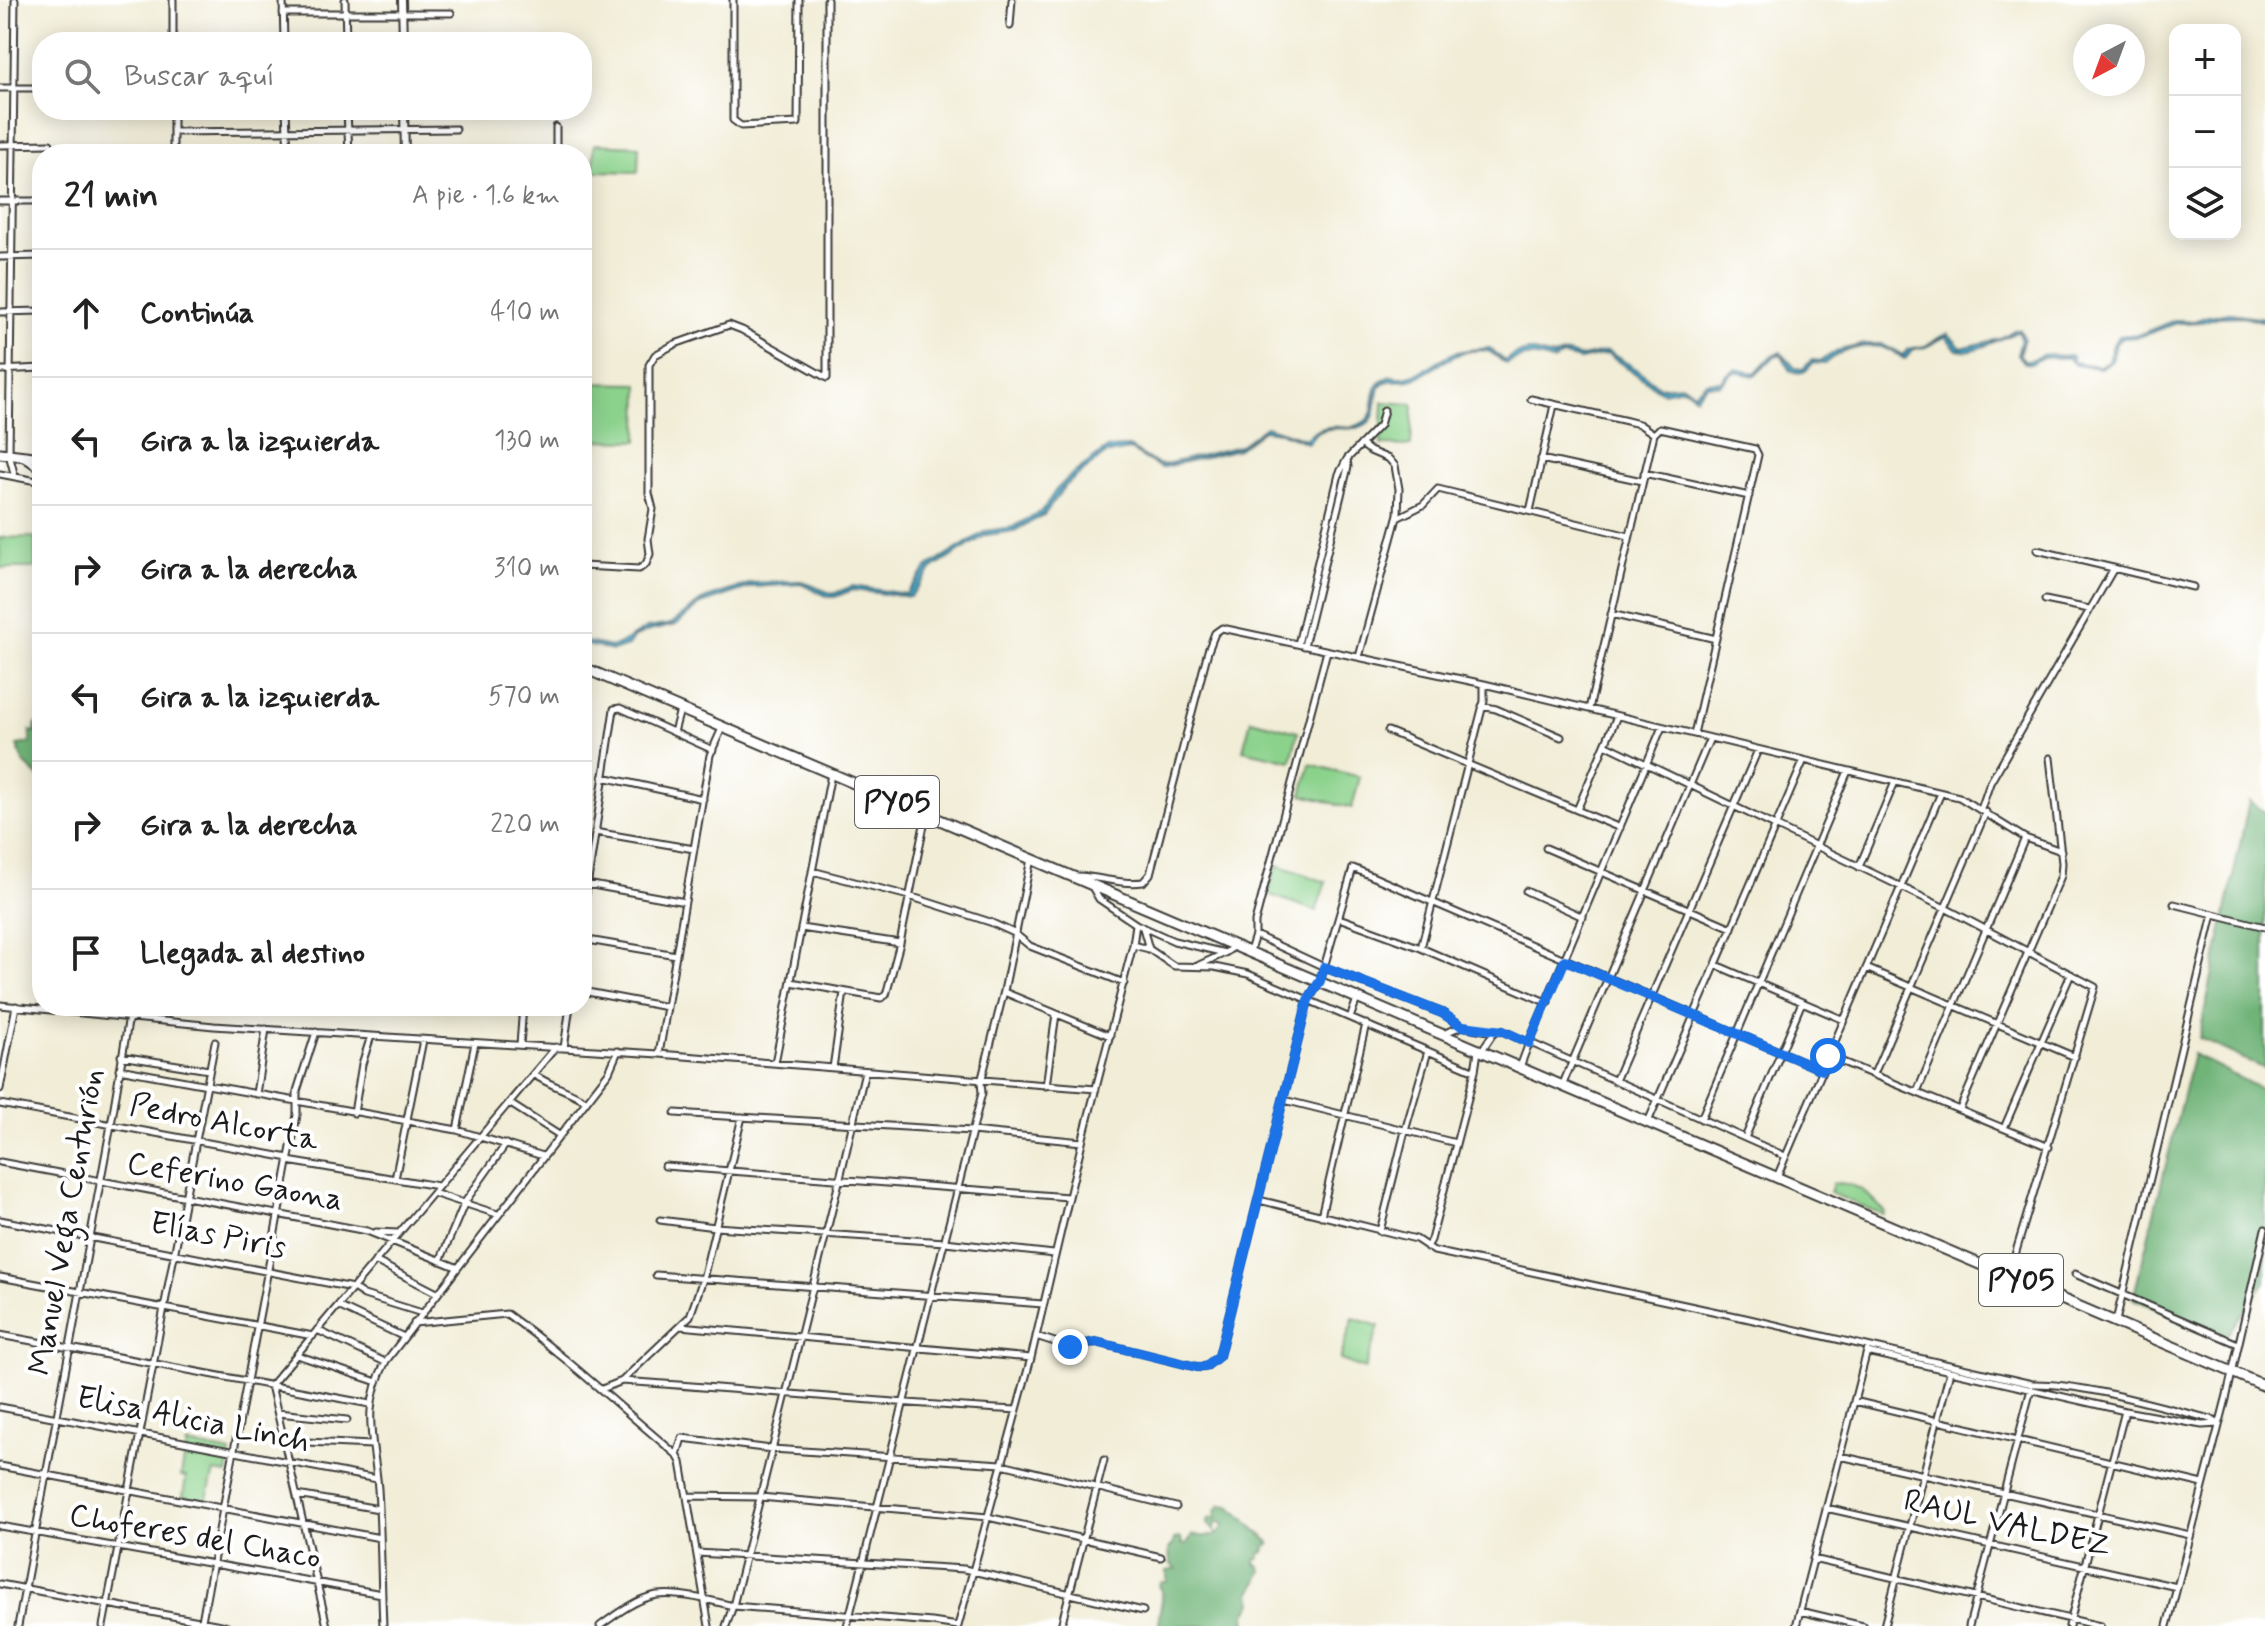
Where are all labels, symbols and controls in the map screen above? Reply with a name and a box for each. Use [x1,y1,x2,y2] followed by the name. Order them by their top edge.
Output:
[2073,24,2145,96] north arrow
[2169,24,2241,240] map controls
[2169,24,2241,96] button: +
[32,32,592,120] search box
[60,54,104,98] icon: search
[124,57,275,96] text: Buscar aquí
[2169,96,2241,168] button: −
[2169,168,2241,240] button: layers
[64,174,158,219] text: 21 min
[412,179,560,213] text: A pie · 1.6 km
[64,291,108,335] icon: ahead
[140,294,254,333] text: Continúa
[490,296,560,330] text: 410 m
[64,419,108,463] icon: left
[140,422,379,461] text: Gira a la izquierda
[494,424,560,458] text: 130 m
[64,547,108,591] icon: right
[140,550,358,589] text: Gira a la derecha
[494,552,560,586] text: 310 m
[64,675,108,719] icon: left
[140,678,379,717] text: Gira a la izquierda
[488,680,560,714] text: 570 m
[855,776,939,828] road number: PY05
[64,803,108,847] icon: right
[140,806,358,845] text: Gira a la derecha
[490,808,560,842] text: 220 m
[64,931,108,975] icon: arrive
[140,934,365,973] text: Llegada al destino
[1810,1038,1846,1074] route start
[19,1065,118,1379] street label: Manuel Vega Centurión
[126,1084,323,1162] street label: Pedro Alcorta
[124,1142,346,1222] street label: Ceferino Gaona
[146,1202,290,1270] street label: Elías Piris
[1979,1254,2063,1306] road number: PY05
[1052,1329,1088,1365] route end
[73,1377,313,1463] street label: Elisa Alicia Linch
[1899,1480,2115,1568] street label: RAUL VALDEZ
[66,1494,324,1580] street label: Choferes del Chaco

